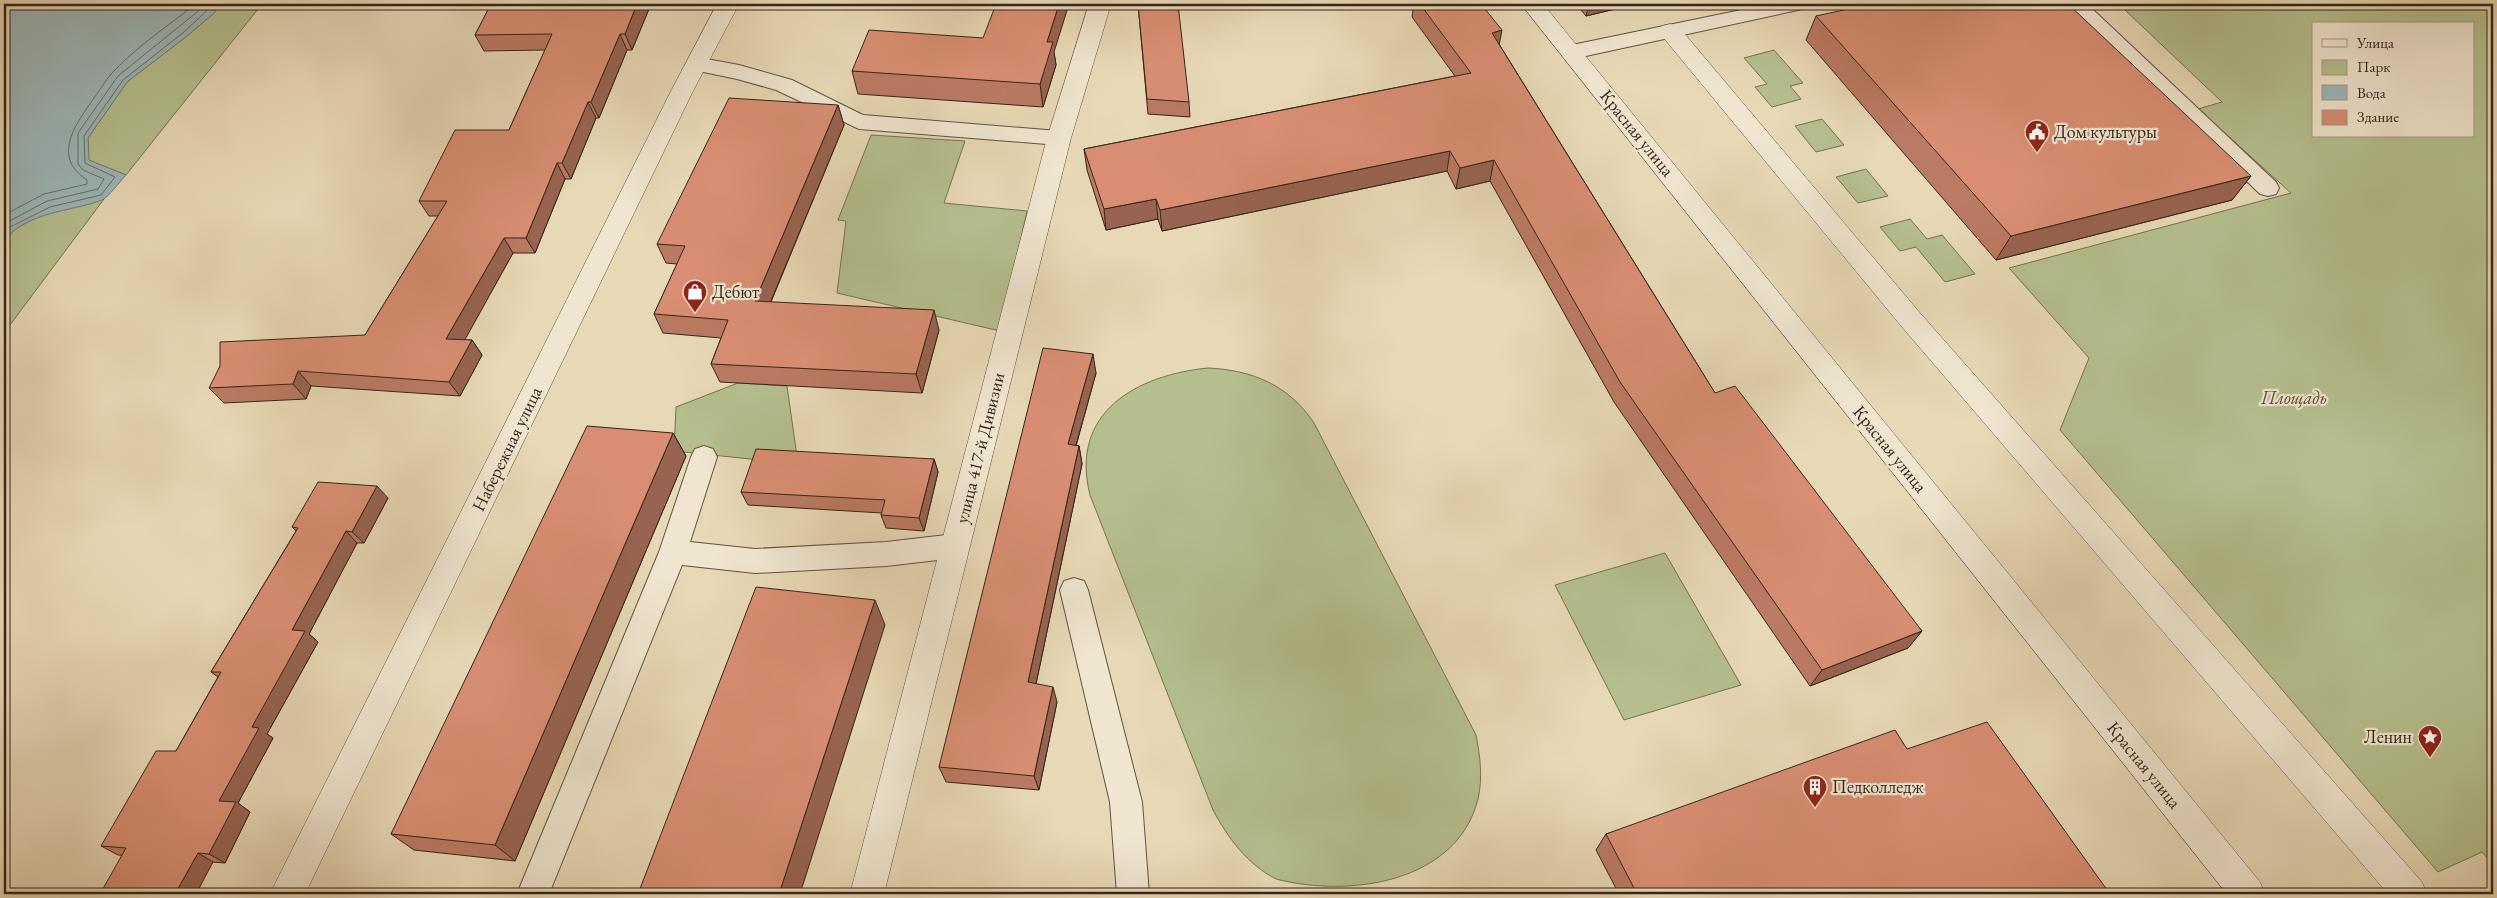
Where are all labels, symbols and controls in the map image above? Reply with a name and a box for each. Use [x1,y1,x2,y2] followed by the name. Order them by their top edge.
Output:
[2312,22,2474,138] legend
[2356,33,2394,52] text: Улица
[2357,57,2390,76] text: Парк
[2357,83,2386,102] text: Вода
[1595,85,1680,181] street label: Красная улица
[2357,107,2399,126] text: Здание
[2024,119,2050,153] public building icon: Дом культуры
[2054,120,2157,143] place label: Дом культуры
[682,279,708,313] shop icon: Дебют
[712,280,760,303] place label: Дебют
[950,370,1010,526] street label: улица 417-й Дивизии
[466,382,547,515] street label: Набережная улица
[2260,386,2327,409] park label: Площадь
[1848,401,1933,497] street label: Красная улица
[2102,717,2187,813] street label: Красная улица
[2417,724,2443,758] place icon: Ленин
[2364,725,2412,748] place label: Ленин
[1802,774,1828,808] building icon: Педколледж
[1832,775,1924,798] place label: Педколледж

